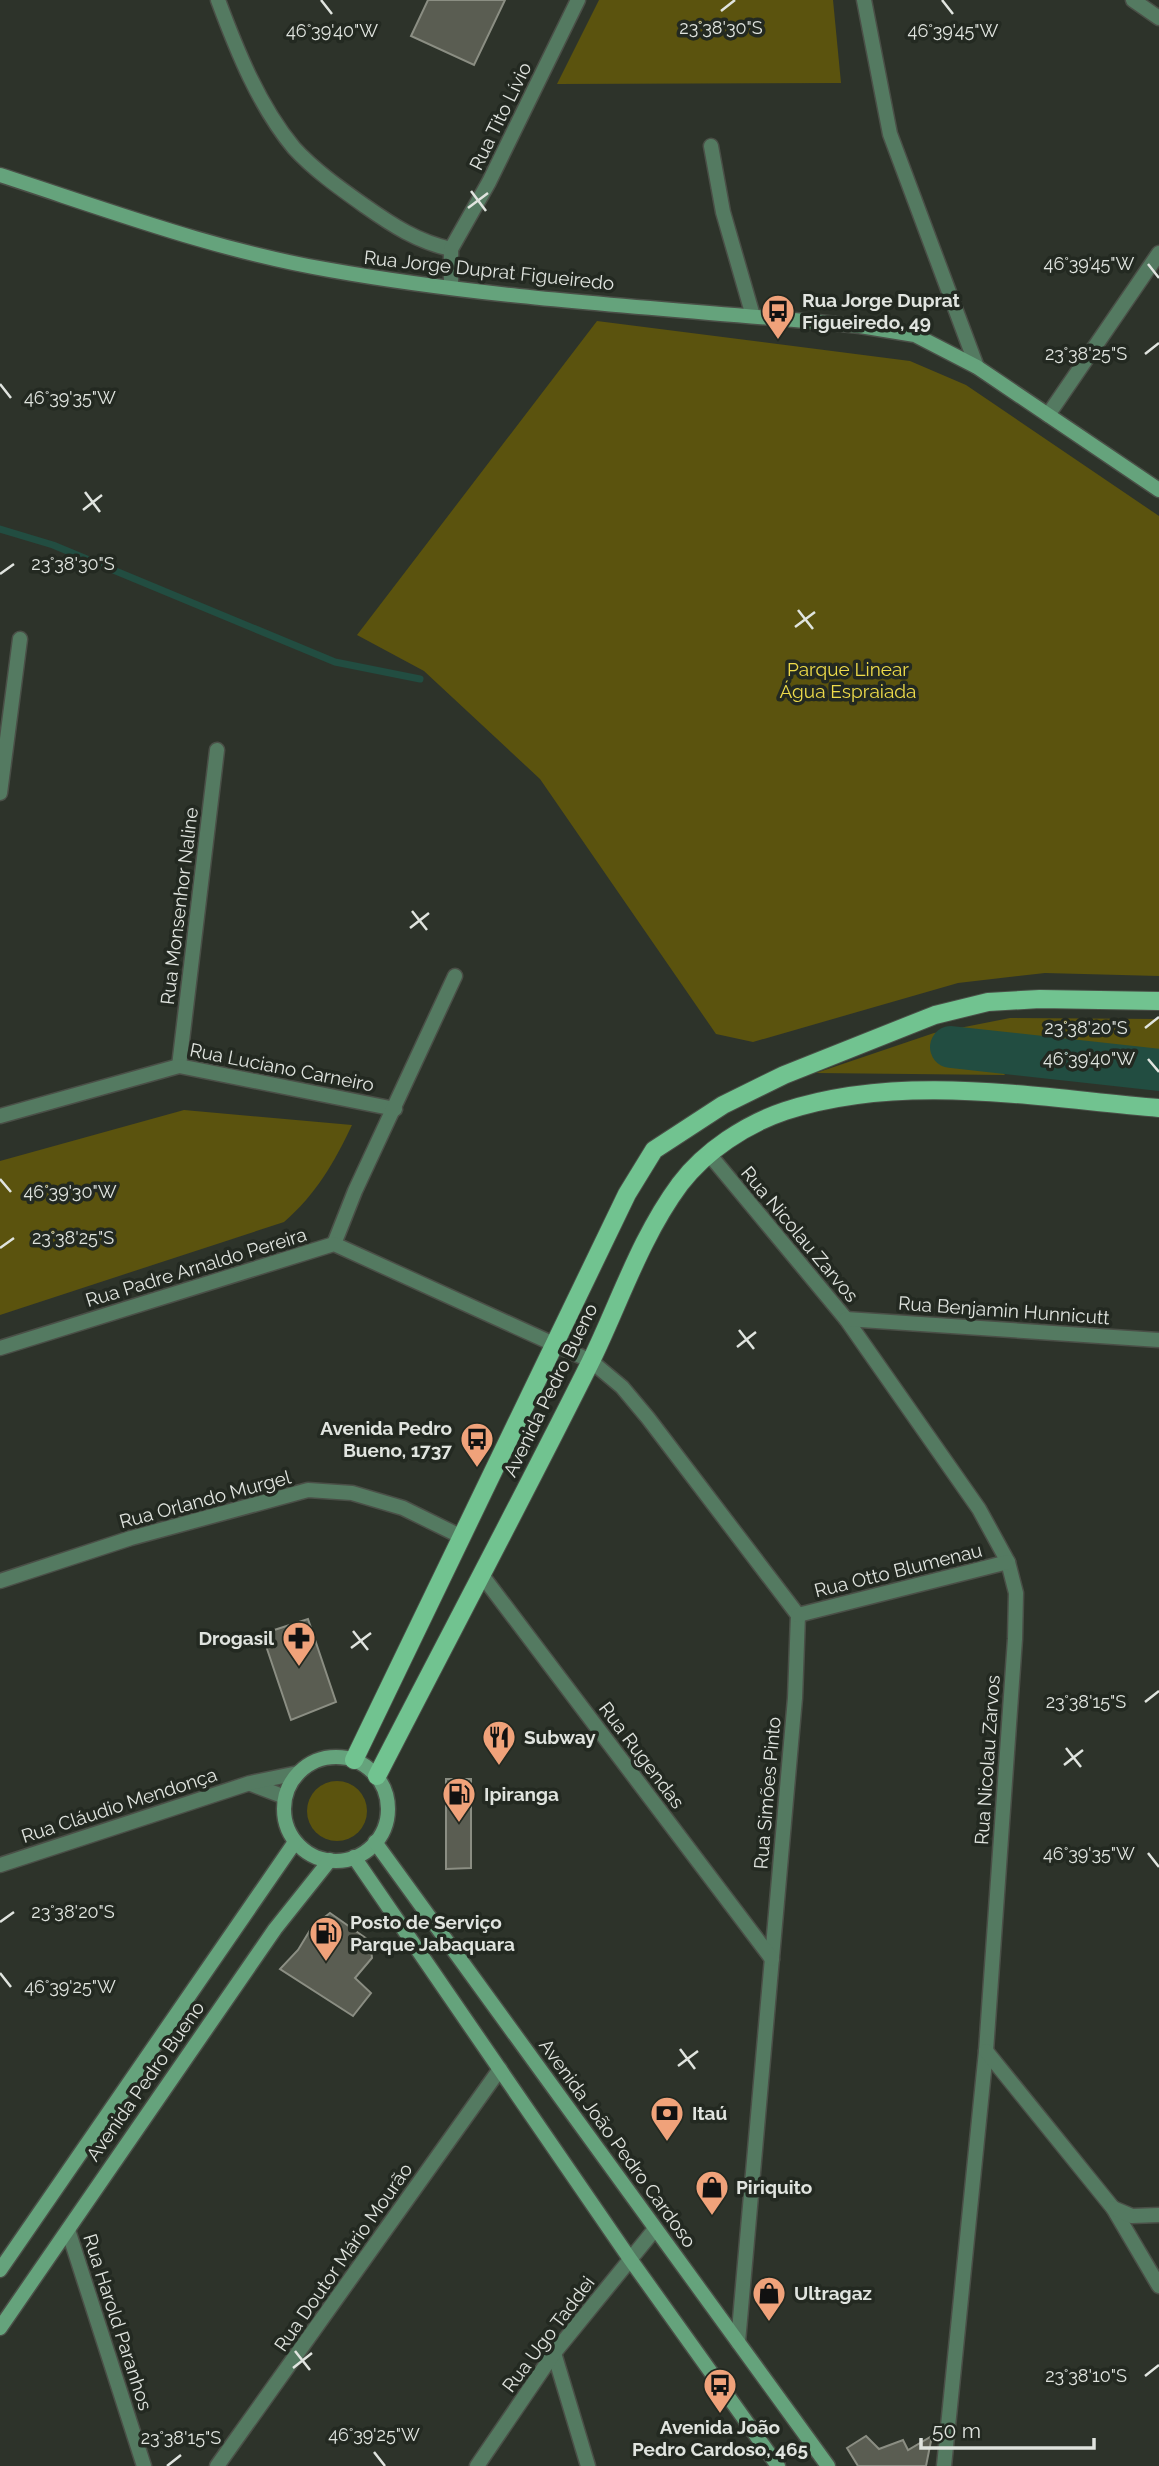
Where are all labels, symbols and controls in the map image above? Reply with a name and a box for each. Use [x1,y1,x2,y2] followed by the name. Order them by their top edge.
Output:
[679,17,763,38] text: 23°38'30"S
[286,20,378,41] text: 46°39'40"W
[908,20,999,41] text: 46°39'45"W
[464,59,536,173] street label: Rua Tito Lívio
[363,246,615,294] street label: Rua Jorge Duprat Figueiredo
[1044,253,1135,274] text: 46°39'45"W
[802,289,961,333] place label: Rua Jorge Duprat Figueiredo, 49
[759,292,797,341] bus stop icon: Rua Jorge Duprat Figueiredo, 49
[1045,343,1127,364] text: 23°38'25"S
[24,387,116,408] text: 46°39'35"W
[31,553,115,574] text: 23°38'30"S
[780,658,916,702] park label: Parque Linear Água Espraiada
[156,806,202,1006] street label: Rua Monsenhor Naline
[1044,1017,1128,1038] text: 23°38'20"S
[188,1038,376,1096] street label: Rua Luciano Carneiro
[1043,1048,1135,1069] text: 46°39'40"W
[737,1162,863,1306] street label: Rua Nicolau Zarvos
[23,1181,117,1202] text: 46°39'30"W
[83,1223,309,1311] street label: Rua Padre Arnaldo Pereira
[32,1227,114,1248] text: 23°38'25"S
[898,1292,1111,1328] street label: Rua Benjamin Hunnicutt
[498,1300,602,1480] street label: Avenida Pedro Bueno
[320,1417,452,1461] place label: Avenida Pedro Bueno, 1737
[458,1420,496,1469] bus stop icon: Avenida Pedro Bueno, 1737
[117,1465,294,1532] street label: Rua Orlando Murgel
[812,1539,984,1601] street label: Rua Otto Blumenau
[280,1619,318,1668] pharmacy icon: Drogasil
[198,1627,275,1649] place label: Drogasil
[970,1674,1004,1846] street label: Rua Nicolau Zarvos
[1046,1691,1126,1712] text: 23°38'15"S
[595,1697,689,1813] street label: Rua Rugendas
[749,1716,785,1870] street label: Rua Simões Pinto
[480,1718,518,1767] restaurant icon: Subway
[524,1726,596,1748] place label: Subway
[18,1763,220,1847] street label: Rua Cláudio Mendonça
[440,1775,478,1824] fuel station icon: Ipiranga
[484,1783,559,1805] place label: Ipiranga
[1043,1843,1135,1864] text: 46°39'35"W
[31,1901,115,1922] text: 23°38'20"S
[350,1911,515,1955] place label: Posto de Serviço Parque Jabaquara
[307,1914,345,1963] fuel station icon: Posto de Serviço Parque Jabaquara
[24,1976,116,1997] text: 46°39'25"W
[81,1997,209,2165] street label: Avenida Pedro Bueno
[535,2035,701,2251] street label: Avenida João Pedro Cardoso
[648,2094,686,2143] bank icon: Itaú
[692,2102,727,2124] place label: Itaú
[270,2159,416,2355] street label: Rua Doutor Mário Mourão
[693,2168,731,2217] shop icon: Piriquito
[736,2176,812,2198] place label: Piriquito
[79,2231,157,2413] street label: Rua Harold Paranhos
[497,2272,599,2396] street label: Rua Ugo Taddei
[750,2274,788,2323] shop icon: Ultragaz
[794,2282,872,2304] place label: Ultragaz
[1045,2365,1127,2386] text: 23°38'10"S
[701,2366,739,2415] bus stop icon: Avenida João Pedro Cardoso, 465
[921,2406,1094,2450] scale bar
[632,2416,808,2460] place label: Avenida João Pedro Cardoso, 465
[932,2418,981,2443] text: 50 m
[328,2424,420,2445] text: 46°39'25"W
[141,2427,221,2448] text: 23°38'15"S

